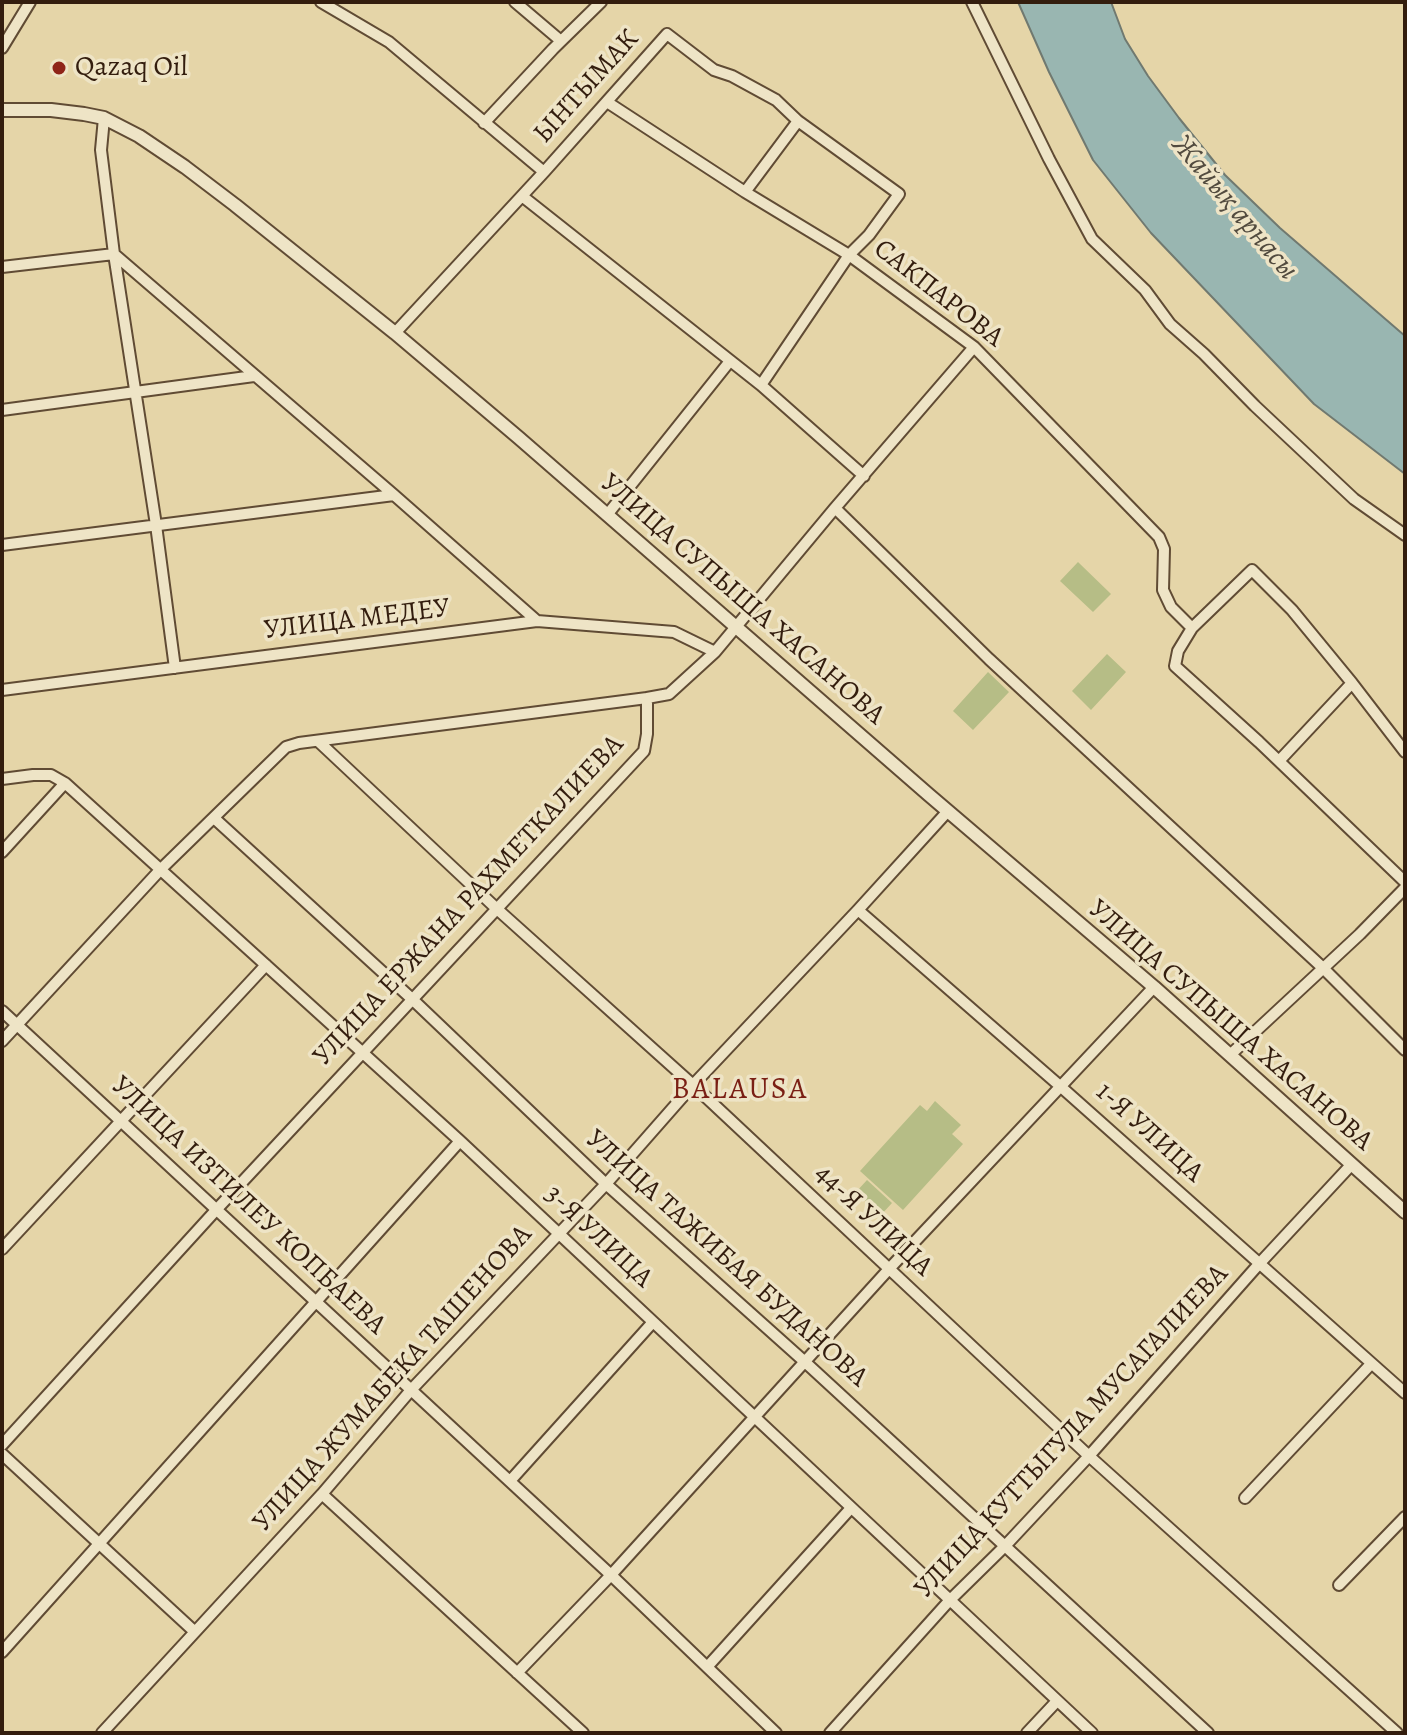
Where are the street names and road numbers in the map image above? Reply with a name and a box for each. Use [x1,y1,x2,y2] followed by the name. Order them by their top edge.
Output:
[527,23,647,151] street label: ЫНТЫМАК
[866,233,1010,355] street label: САКПАРОВА
[593,467,891,733] street label: УЛИЦА СУПЫША ХАСАНОВА
[262,592,452,648] street label: УЛИЦА МЕДЕУ
[307,729,631,1073] street label: УЛИЦА ЕРЖАНА РАХМЕТКАЛИЕВА
[1081,893,1379,1159] street label: УЛИЦА СУПЫША ХАСАНОВА
[104,1070,392,1342] street label: УЛИЦА ИЗТИЛЕУ КОПБАЕВА
[1088,1076,1210,1190] street label: 1-Я УЛИЦА
[578,1123,874,1395] street label: УЛИЦА ТАЖИБАЯ БУДАНОВА
[807,1158,939,1284] street label: 44-Я УЛИЦА
[537,1178,659,1296] street label: 3-Я УЛИЦА
[246,1219,540,1539] street label: УЛИЦА ЖУМАБЕКА ТАШЕНОВА
[908,1258,1236,1606] street label: УЛИЦА КУТТЫГУЛА МУСАГАЛИЕВА

